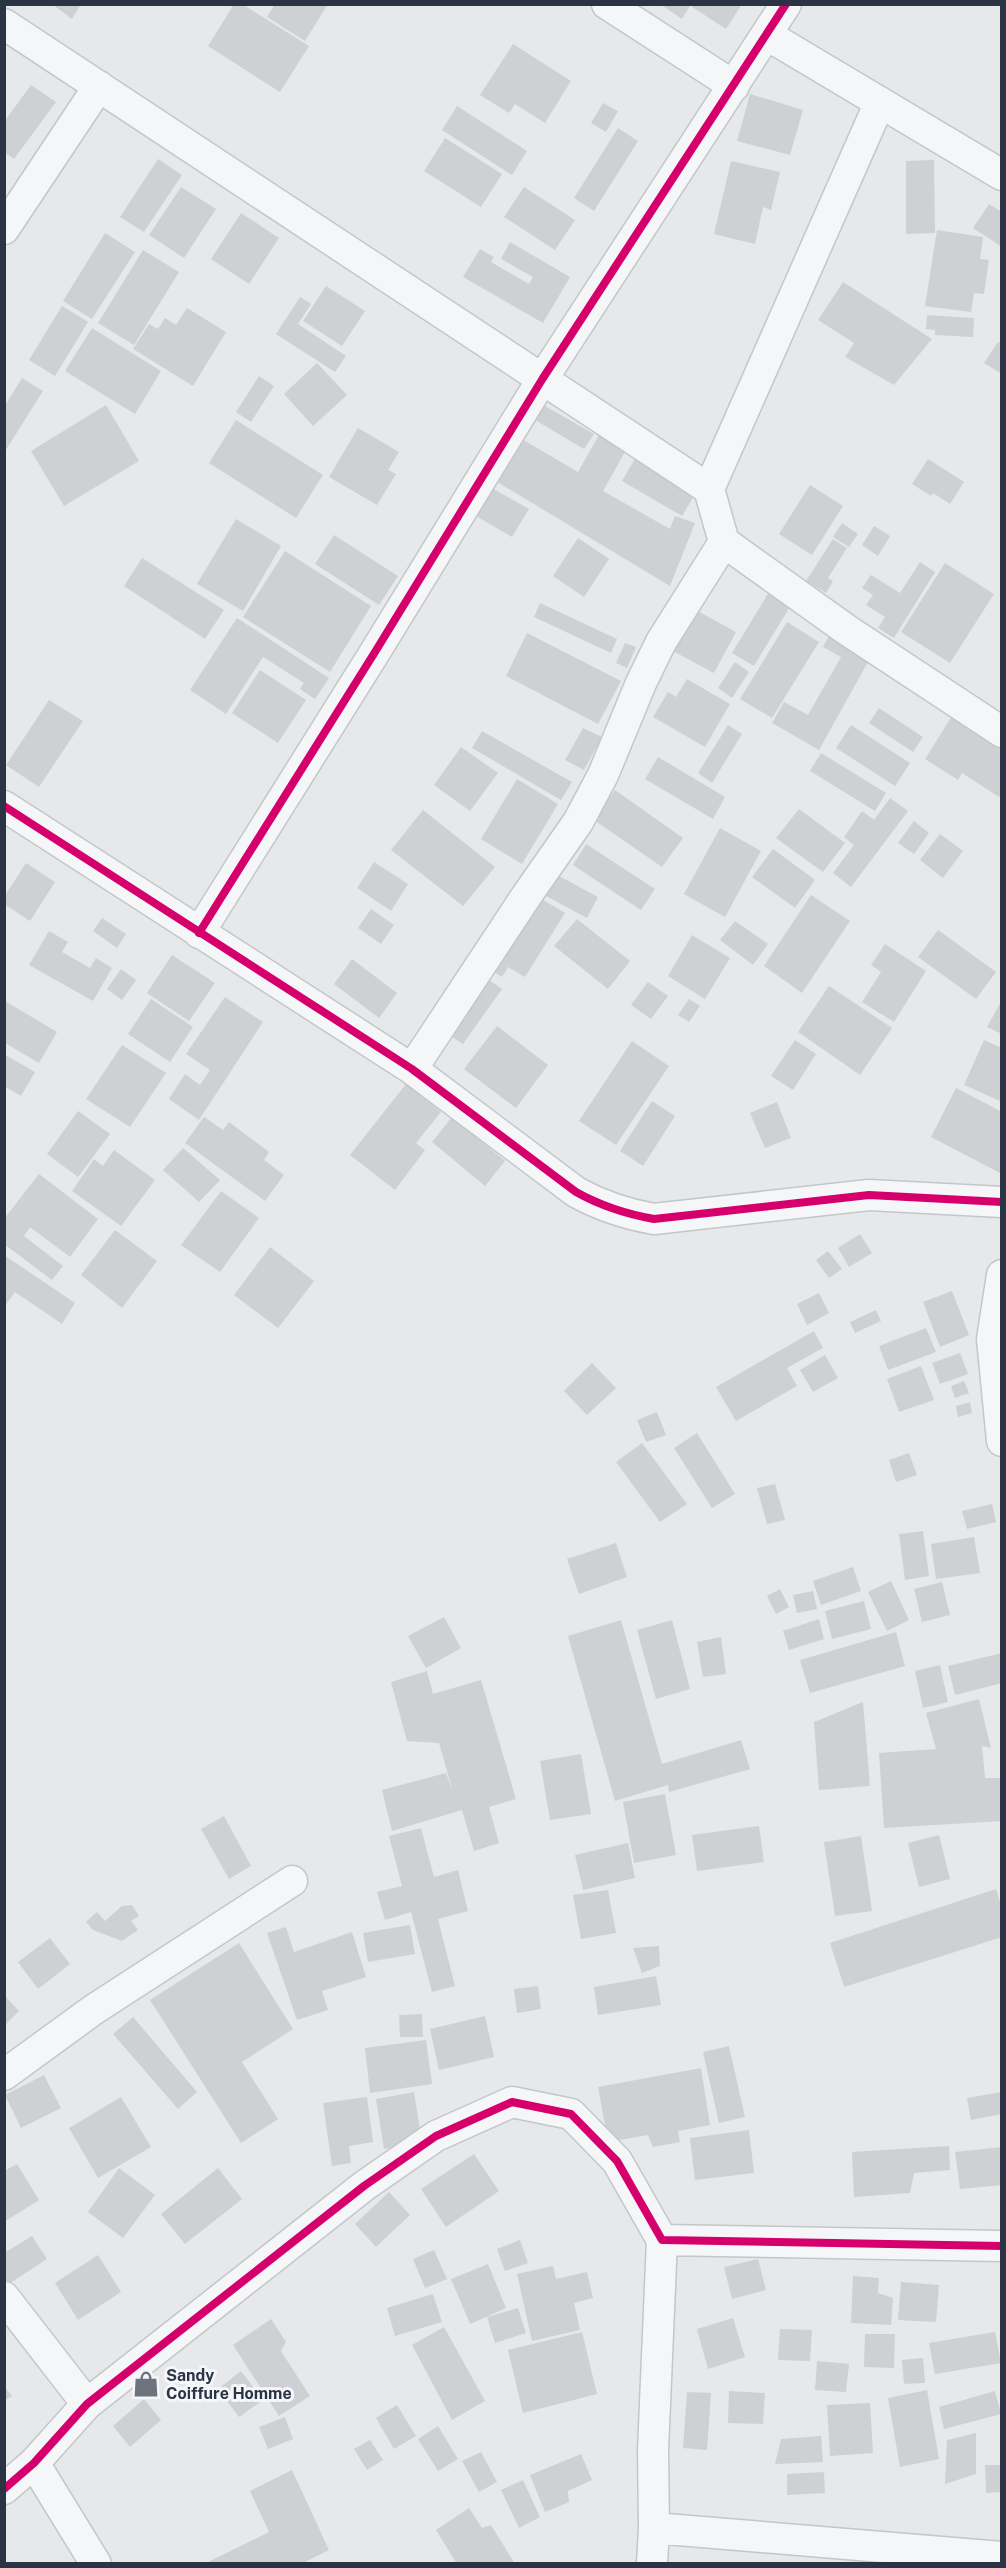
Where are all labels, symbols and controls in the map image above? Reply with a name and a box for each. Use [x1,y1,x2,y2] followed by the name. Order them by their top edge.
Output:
[166,2366,292,2403] place label: Sandy Coiffure Homme
[131,2369,161,2399] shop icon: Sandy Coiffure Homme

